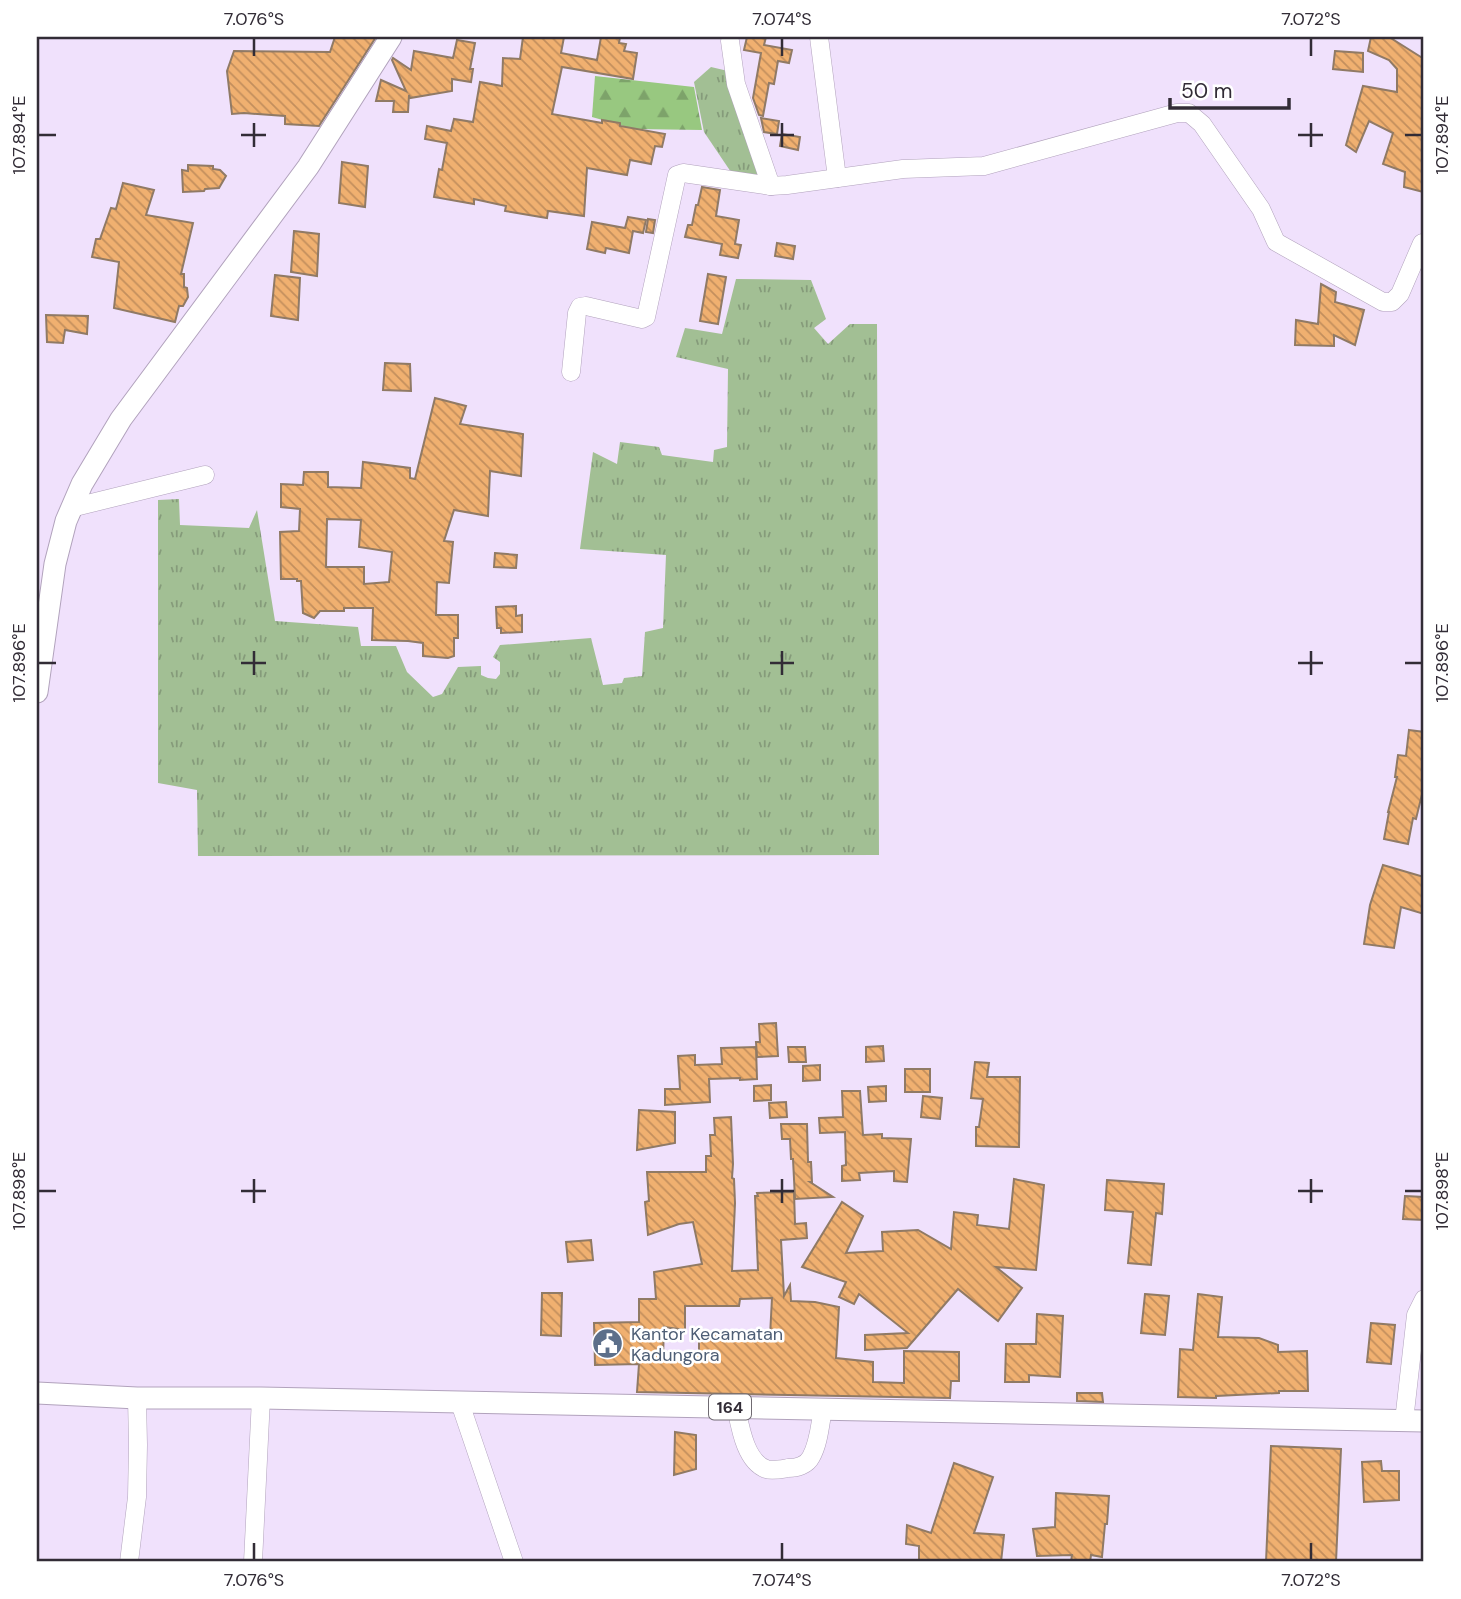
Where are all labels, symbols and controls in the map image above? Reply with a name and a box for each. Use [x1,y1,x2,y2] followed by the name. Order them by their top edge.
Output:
[224,7,284,31] text: 7.076°S
[752,7,812,31] text: 7.074°S
[1281,7,1341,31] text: 7.072°S
[1170,66,1290,110] scale bar
[1181,77,1232,105] text: 50 m
[7,96,31,174] text: 107.894°E
[1430,96,1454,174] text: 107.894°E
[7,623,31,703] text: 107.896°E
[1430,623,1454,703] text: 107.896°E
[7,1152,31,1230] text: 107.898°E
[1430,1152,1454,1230] text: 107.898°E
[631,1322,783,1367] place label: Kantor Kecamatan Kadungora
[591,1327,625,1361] public building icon: Kantor Kecamatan Kadungora
[709,1394,751,1420] road number: 164
[224,1568,284,1592] text: 7.076°S
[752,1568,812,1592] text: 7.074°S
[1281,1568,1341,1592] text: 7.072°S

